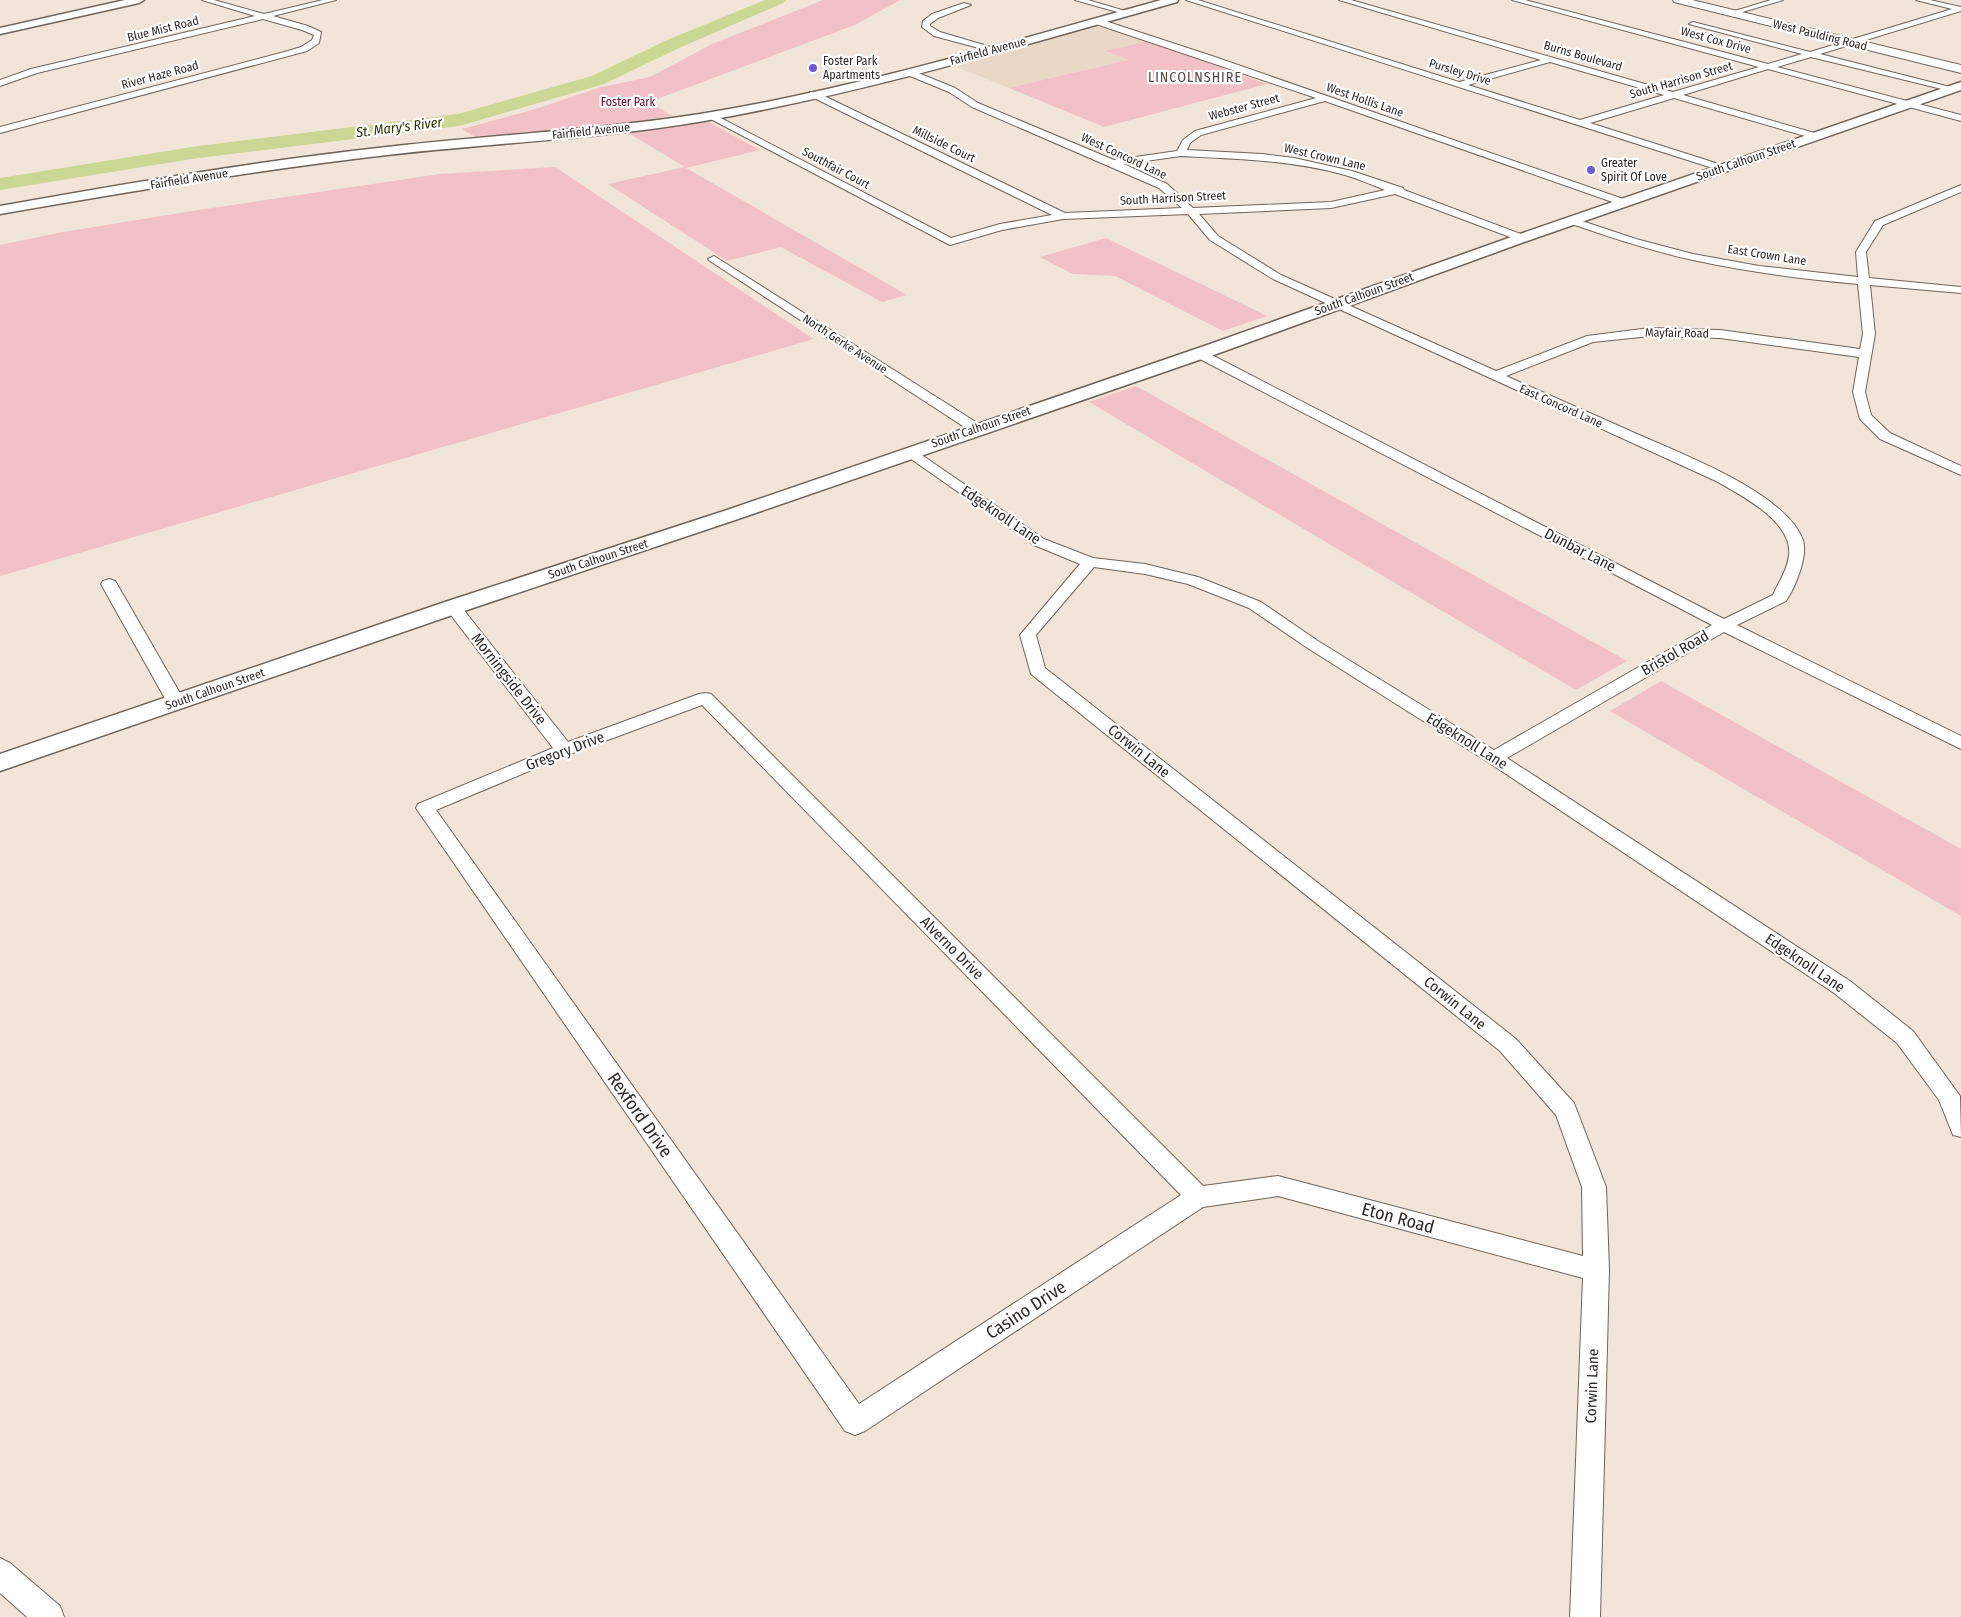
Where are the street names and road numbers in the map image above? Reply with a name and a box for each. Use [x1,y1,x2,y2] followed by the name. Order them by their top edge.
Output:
[126,13,200,45] street label: Blue Mist Road
[1771,17,1869,53] street label: West Paulding Road
[1679,24,1753,56] street label: West Cox Drive
[948,34,1028,68] street label: Fairfield Avenue
[1542,38,1624,74] street label: Burns Boulevard
[1427,56,1493,88] street label: Pursley Drive
[120,58,200,92] street label: River Haze Road
[1628,59,1734,101] street label: South Harrison Street
[1324,80,1406,120] street label: West Hollis Lane
[1207,91,1281,123] street label: Webster Street
[551,120,631,142] street label: Fairfield Avenue
[910,123,978,165] street label: Millside Court
[1079,130,1169,182] street label: West Concord Lane
[1695,136,1798,184] street label: South Calhoun Street
[1283,141,1367,173] street label: West Crown Lane
[800,144,872,192] street label: Southfair Court
[149,166,229,192] street label: Fairfield Avenue
[1120,188,1226,208] street label: South Harrison Street
[1727,242,1807,268] street label: East Crown Lane
[1313,270,1415,318] street label: South Calhoun Street
[800,311,890,377] street label: North Gerke Avenue
[1645,325,1709,341] street label: Mayfair Road
[1517,381,1605,431] street label: East Concord Lane
[930,403,1033,451] street label: South Calhoun Street
[958,482,1044,548] street label: Edgeknoll Lane
[1541,524,1619,576] street label: Dunbar Lane
[546,536,650,582] street label: South Calhoun Street
[1638,627,1712,679] street label: Bristol Road
[468,630,550,728] street label: Morningside Drive
[164,665,267,713] street label: South Calhoun Street
[1423,709,1511,773] street label: Edgeknoll Lane
[1104,721,1174,781] street label: Corwin Lane
[523,728,607,774] street label: Gregory Drive
[917,913,987,983] street label: Alverno Drive
[1762,930,1848,996] street label: Edgeknoll Lane
[1420,973,1490,1033] street label: Corwin Lane
[603,1068,677,1162] street label: Rexford Drive
[1359,1198,1437,1238] street label: Eton Road
[982,1276,1070,1344] street label: Casino Drive
[1582,1348,1602,1424] street label: Corwin Lane

